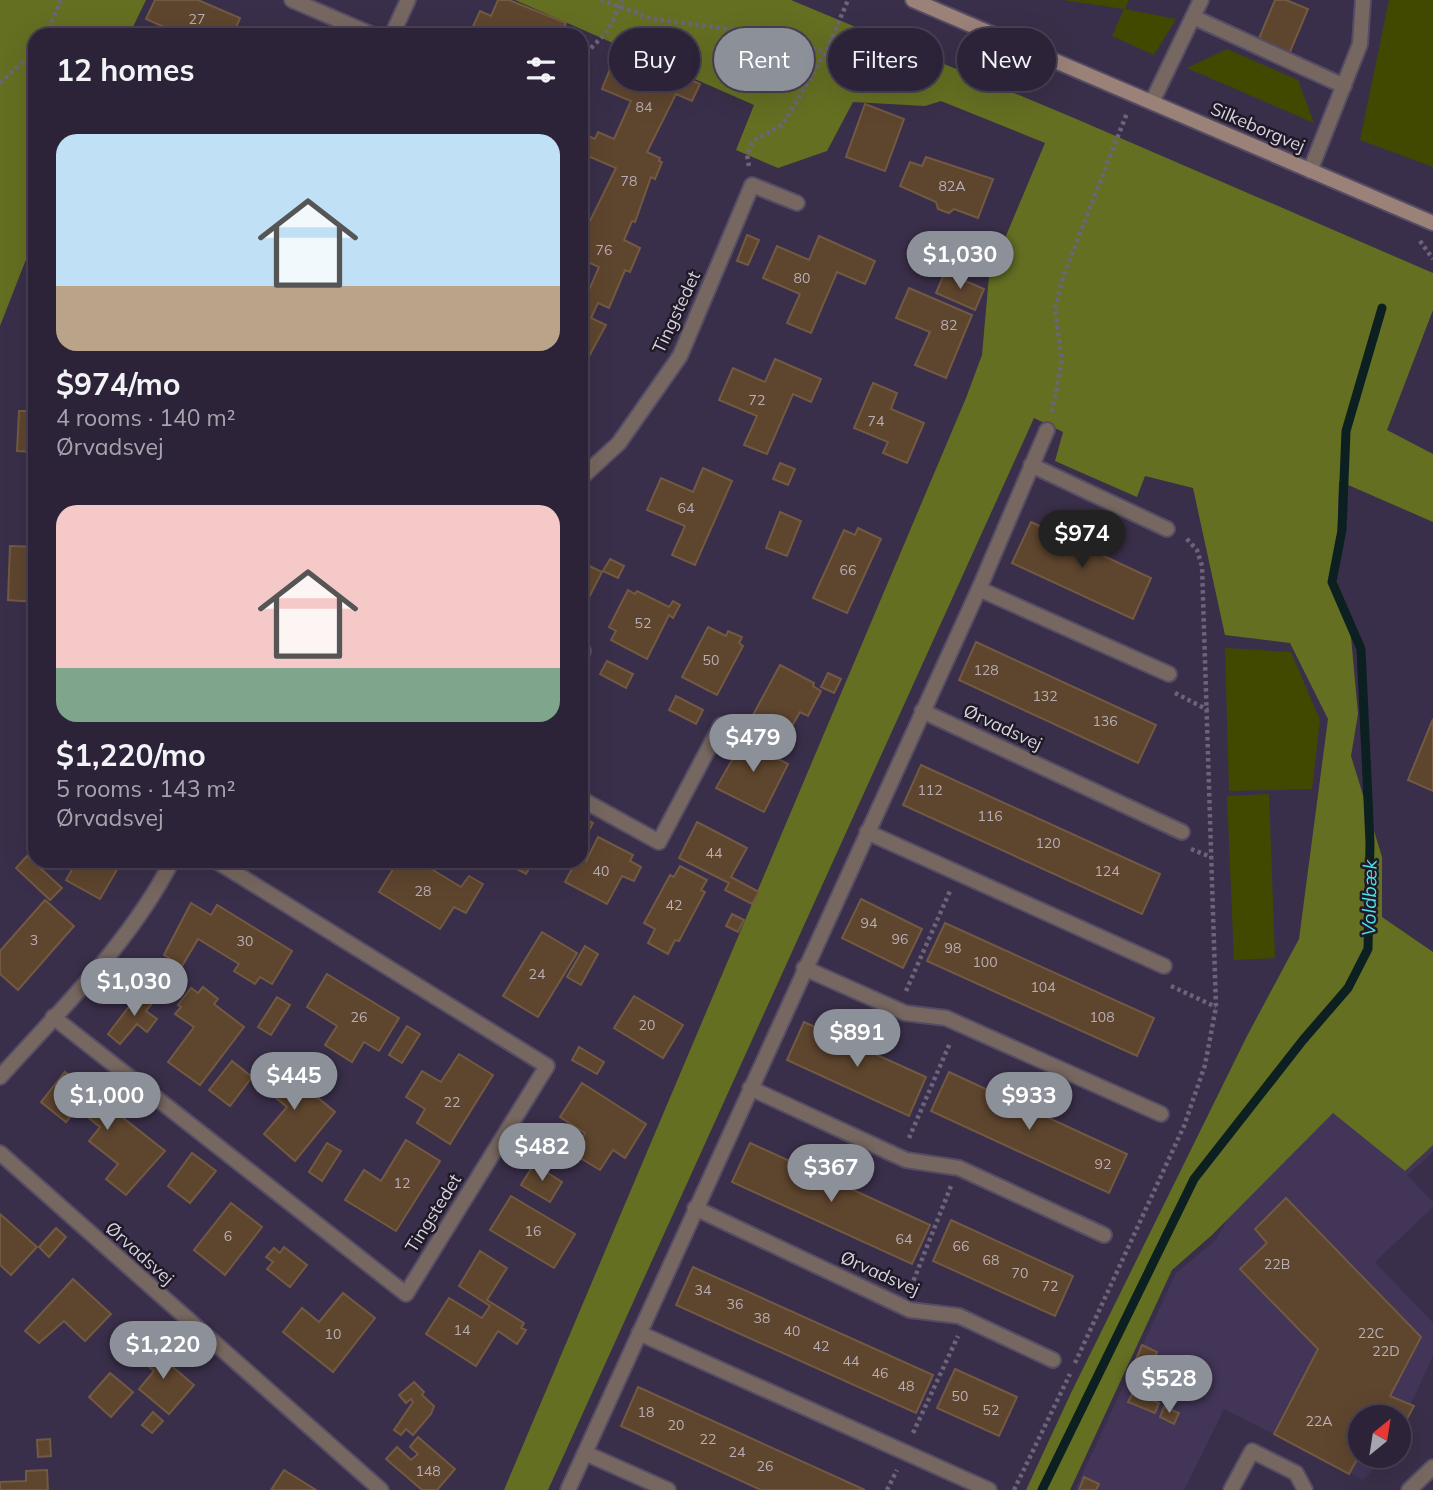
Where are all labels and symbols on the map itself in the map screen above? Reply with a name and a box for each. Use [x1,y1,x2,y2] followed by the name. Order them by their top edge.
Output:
[189,10,205,28] house number: 27
[1207,97,1309,157] street label: Silkeborgvej
[636,98,653,116] house number: 84
[621,172,637,190] house number: 78
[938,177,966,195] house number: 82A
[903,232,1017,291] pin: $1,030
[596,241,612,259] house number: 76
[647,267,705,357] street label: Tingstedet
[794,269,810,287] house number: 80
[941,316,957,334] house number: 82
[749,391,765,409] house number: 72
[868,412,885,430] house number: 74
[678,499,695,517] house number: 64
[1041,510,1123,570] pin: $974
[840,561,856,579] house number: 66
[635,614,651,632] house number: 52
[703,651,719,669] house number: 50
[973,661,999,679] house number: 128
[1032,687,1058,705] house number: 132
[960,699,1046,755] street label: Ørvadsvej
[1092,712,1118,730] house number: 136
[712,714,794,774] pin: $479
[917,781,943,799] house number: 112
[977,807,1003,825] house number: 116
[1035,834,1061,852] house number: 120
[706,844,723,862] house number: 44
[1356,858,1382,937] water label: Voldbæk
[593,862,609,880] house number: 40
[1094,862,1120,880] house number: 124
[415,882,431,900] house number: 28
[666,896,682,914] house number: 42
[861,914,878,932] house number: 94
[892,930,908,948] house number: 96
[30,931,38,949] house number: 3
[237,932,253,950] house number: 30
[945,939,961,957] house number: 98
[972,953,998,971] house number: 100
[77,958,191,1018] pin: $1,030
[529,965,546,983] house number: 24
[1030,978,1056,996] house number: 104
[351,1008,367,1026] house number: 26
[1089,1008,1115,1026] house number: 108
[816,1010,898,1069] pin: $891
[639,1016,655,1034] house number: 20
[253,1052,335,1112] pin: $445
[50,1072,164,1132] pin: $1,000
[988,1072,1070,1132] pin: $933
[444,1093,460,1111] house number: 22
[501,1124,583,1183] pin: $482
[790,1144,872,1204] pin: $367
[1095,1155,1111,1173] house number: 92
[400,1169,466,1257] street label: Tingstedet
[394,1174,410,1192] house number: 12
[101,1216,179,1290] street label: Ørvadsvej
[525,1222,541,1240] house number: 16
[224,1227,232,1245] house number: 6
[896,1230,913,1248] house number: 64
[953,1237,969,1255] house number: 66
[837,1245,923,1301] street label: Ørvadsvej
[983,1251,999,1269] house number: 68
[1264,1255,1290,1273] house number: 22B
[1012,1264,1028,1282] house number: 70
[1042,1277,1058,1295] house number: 72
[695,1281,712,1299] house number: 34
[727,1295,743,1313] house number: 36
[754,1309,770,1327] house number: 38
[454,1321,471,1339] house number: 14
[106,1322,220,1381] pin: $1,220
[784,1322,800,1340] house number: 40
[1358,1324,1384,1342] house number: 22C
[325,1325,341,1343] house number: 10
[813,1337,829,1355] house number: 42
[1372,1342,1400,1360] house number: 22D
[843,1352,860,1370] house number: 44
[1128,1356,1210,1415] pin: $528
[872,1364,888,1382] house number: 46
[898,1377,914,1395] house number: 48
[952,1387,968,1405] house number: 50
[983,1401,999,1419] house number: 52
[638,1403,654,1421] house number: 18
[1348,1405,1410,1468] north arrow
[1305,1412,1333,1430] house number: 22A
[668,1416,684,1434] house number: 20
[700,1430,716,1448] house number: 22
[729,1443,746,1461] house number: 24
[757,1457,773,1475] house number: 26
[415,1462,441,1480] house number: 148

